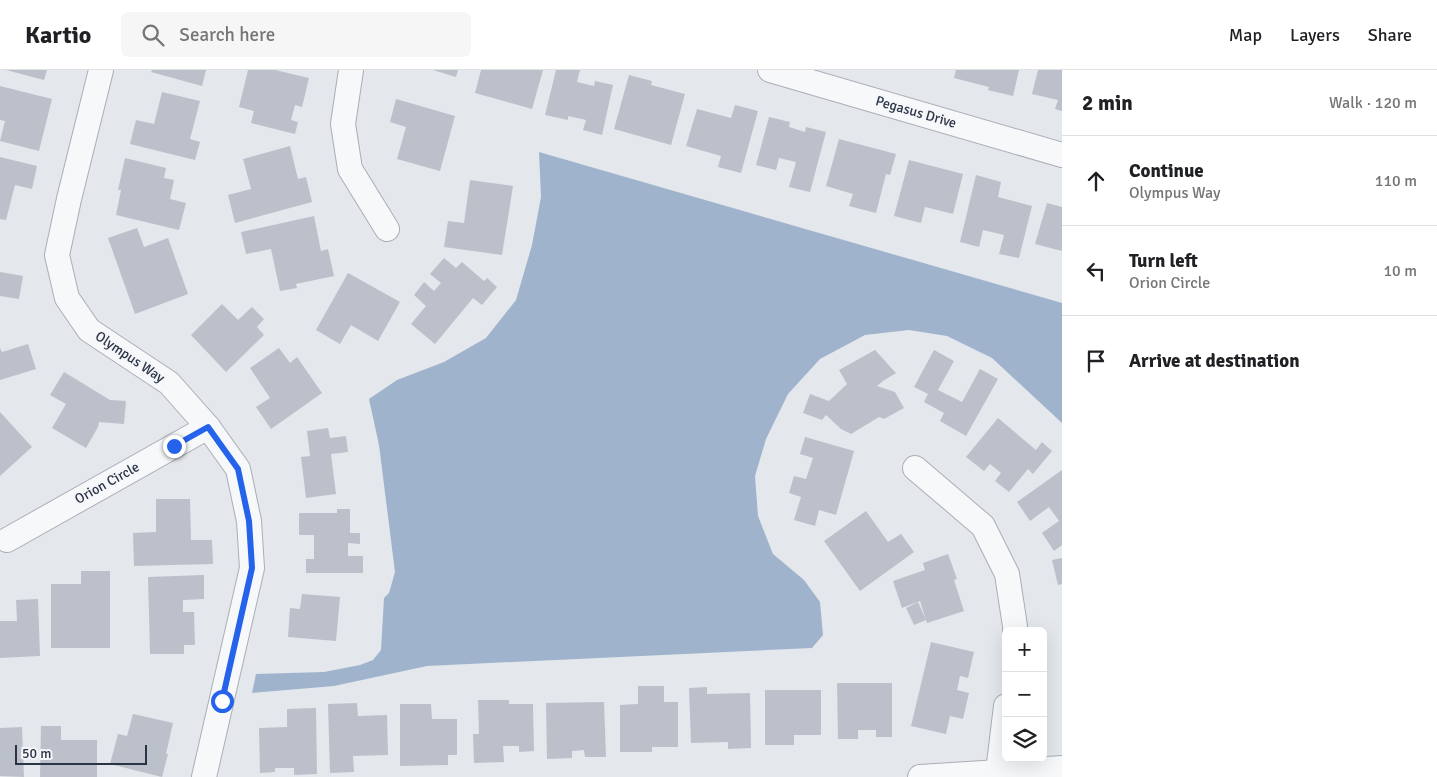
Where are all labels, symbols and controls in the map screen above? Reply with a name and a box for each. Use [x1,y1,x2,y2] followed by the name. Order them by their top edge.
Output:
[121,12,471,57] search box
[25,20,91,50] text: Kartio
[139,21,167,49] icon: search
[179,23,275,47] text: Search here
[1229,24,1262,46] text: Map
[1290,24,1340,46] text: Layers
[1368,24,1412,46] text: Share
[1082,90,1133,116] text: 2 min
[874,92,958,132] street label: Pegasus Drive
[1329,93,1417,113] text: Walk · 120 m
[1129,159,1204,183] text: Continue
[1082,167,1110,195] icon: ahead
[1375,171,1417,191] text: 110 m
[1129,183,1220,203] text: Olympus Way
[1129,249,1198,273] text: Turn left
[1082,257,1110,285] icon: left
[1383,261,1417,281] text: 10 m
[1129,273,1210,293] text: Orion Circle
[92,328,168,387] street label: Olympus Way
[1082,347,1110,375] icon: arrive
[1129,349,1300,373] text: Arrive at destination
[163,435,186,458] route end
[72,458,142,508] street label: Orion Circle
[1002,627,1047,762] map controls
[1002,627,1047,672] button: +
[1002,672,1047,717] button: −
[211,690,234,713] route start
[1002,717,1047,762] button: layers
[15,742,148,765] scale bar
[22,745,51,762] text: 50 m

